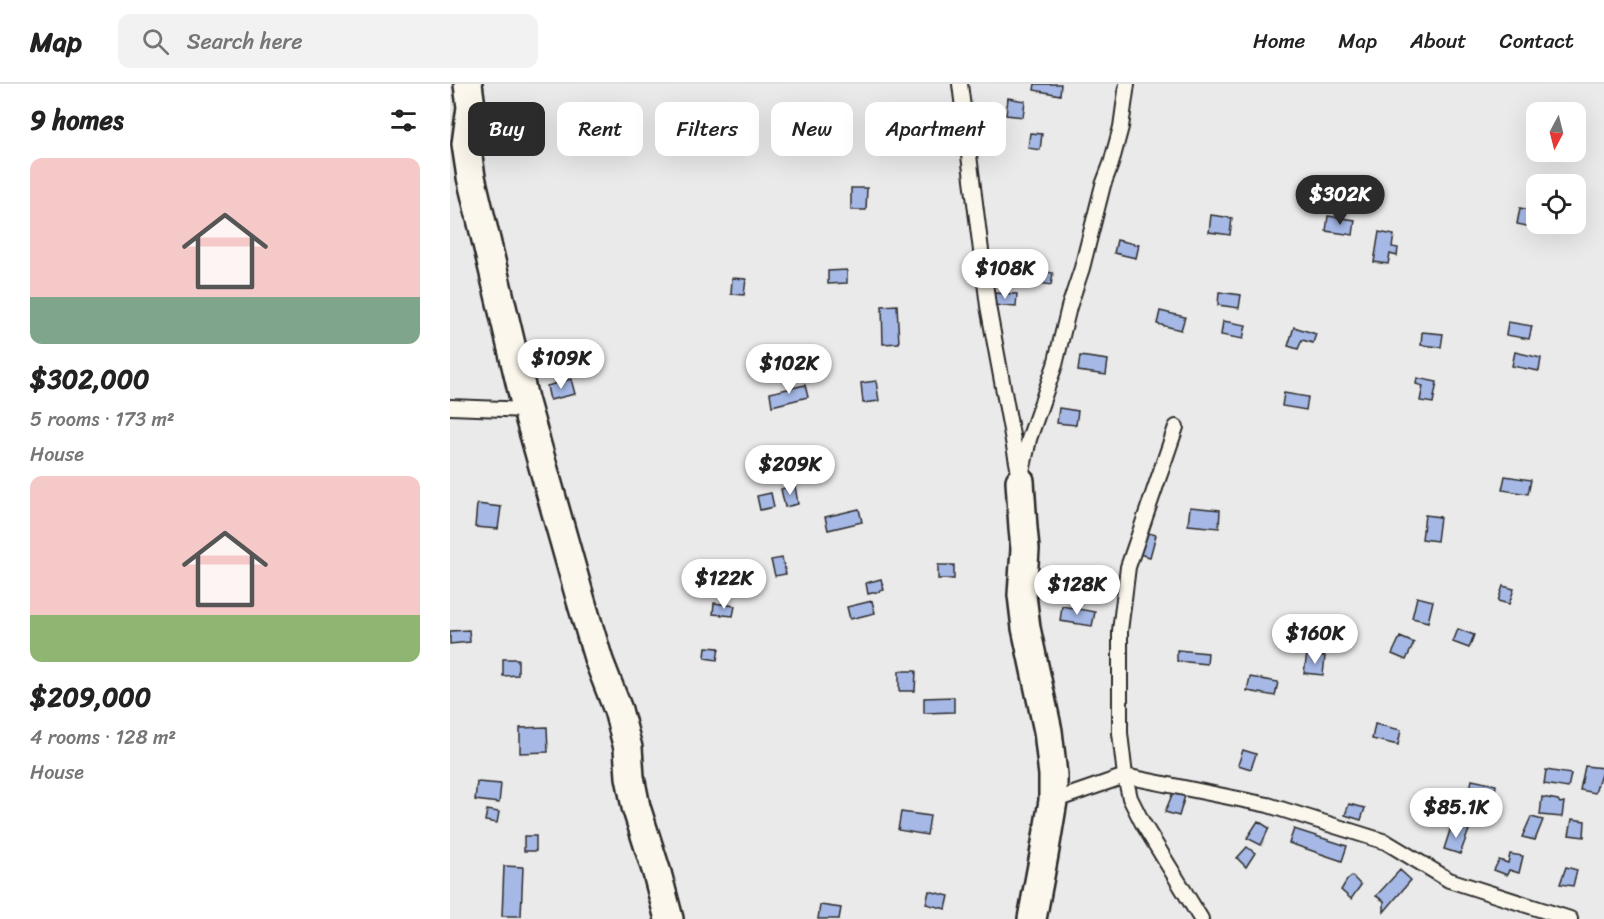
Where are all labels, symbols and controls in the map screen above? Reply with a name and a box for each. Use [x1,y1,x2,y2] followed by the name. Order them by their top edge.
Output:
[118,14,538,68] search box
[30,17,82,66] text: Map
[187,22,303,61] text: Search here
[1253,22,1305,60] text: Home
[1338,22,1377,60] text: Map
[1410,22,1467,60] text: About
[1500,22,1574,60] text: Contact
[139,25,172,58] icon: search
[30,97,124,143] text: 9 homes
[468,102,545,156] chip: Buy
[557,102,643,156] chip: Rent
[655,102,759,156] chip: Filters
[771,102,853,156] chip: New
[865,102,1006,156] chip: Apartment
[1526,102,1586,162] north arrow
[1526,102,1586,234] map controls
[387,104,420,137] icon: filters
[1526,174,1586,234] button: locate
[1298,175,1382,226] pin: $302K
[1310,177,1370,212] text: $302K
[171,197,279,305] icon: home
[963,249,1047,300] pin: $108K
[976,251,1034,286] text: $108K
[519,339,603,390] pin: $109K
[531,341,591,376] text: $109K
[747,344,831,395] pin: $102K
[760,346,818,381] text: $102K
[30,356,150,402] text: $302,000
[30,402,175,437] text: 5 rooms · 173 m²
[30,437,84,472] text: House
[748,445,832,496] pin: $209K
[759,447,821,482] text: $209K
[171,515,279,623] icon: home
[682,559,766,610] pin: $122K
[695,561,753,596] text: $122K
[1035,565,1119,616] pin: $128K
[1048,567,1106,602] text: $128K
[1273,614,1357,665] pin: $160K
[1286,616,1344,651] text: $160K
[30,674,151,720] text: $209,000
[30,720,176,755] text: 4 rooms · 128 m²
[30,755,84,790] text: House
[1407,788,1505,839] pin: $85.1K
[1424,790,1488,825] text: $85.1K

